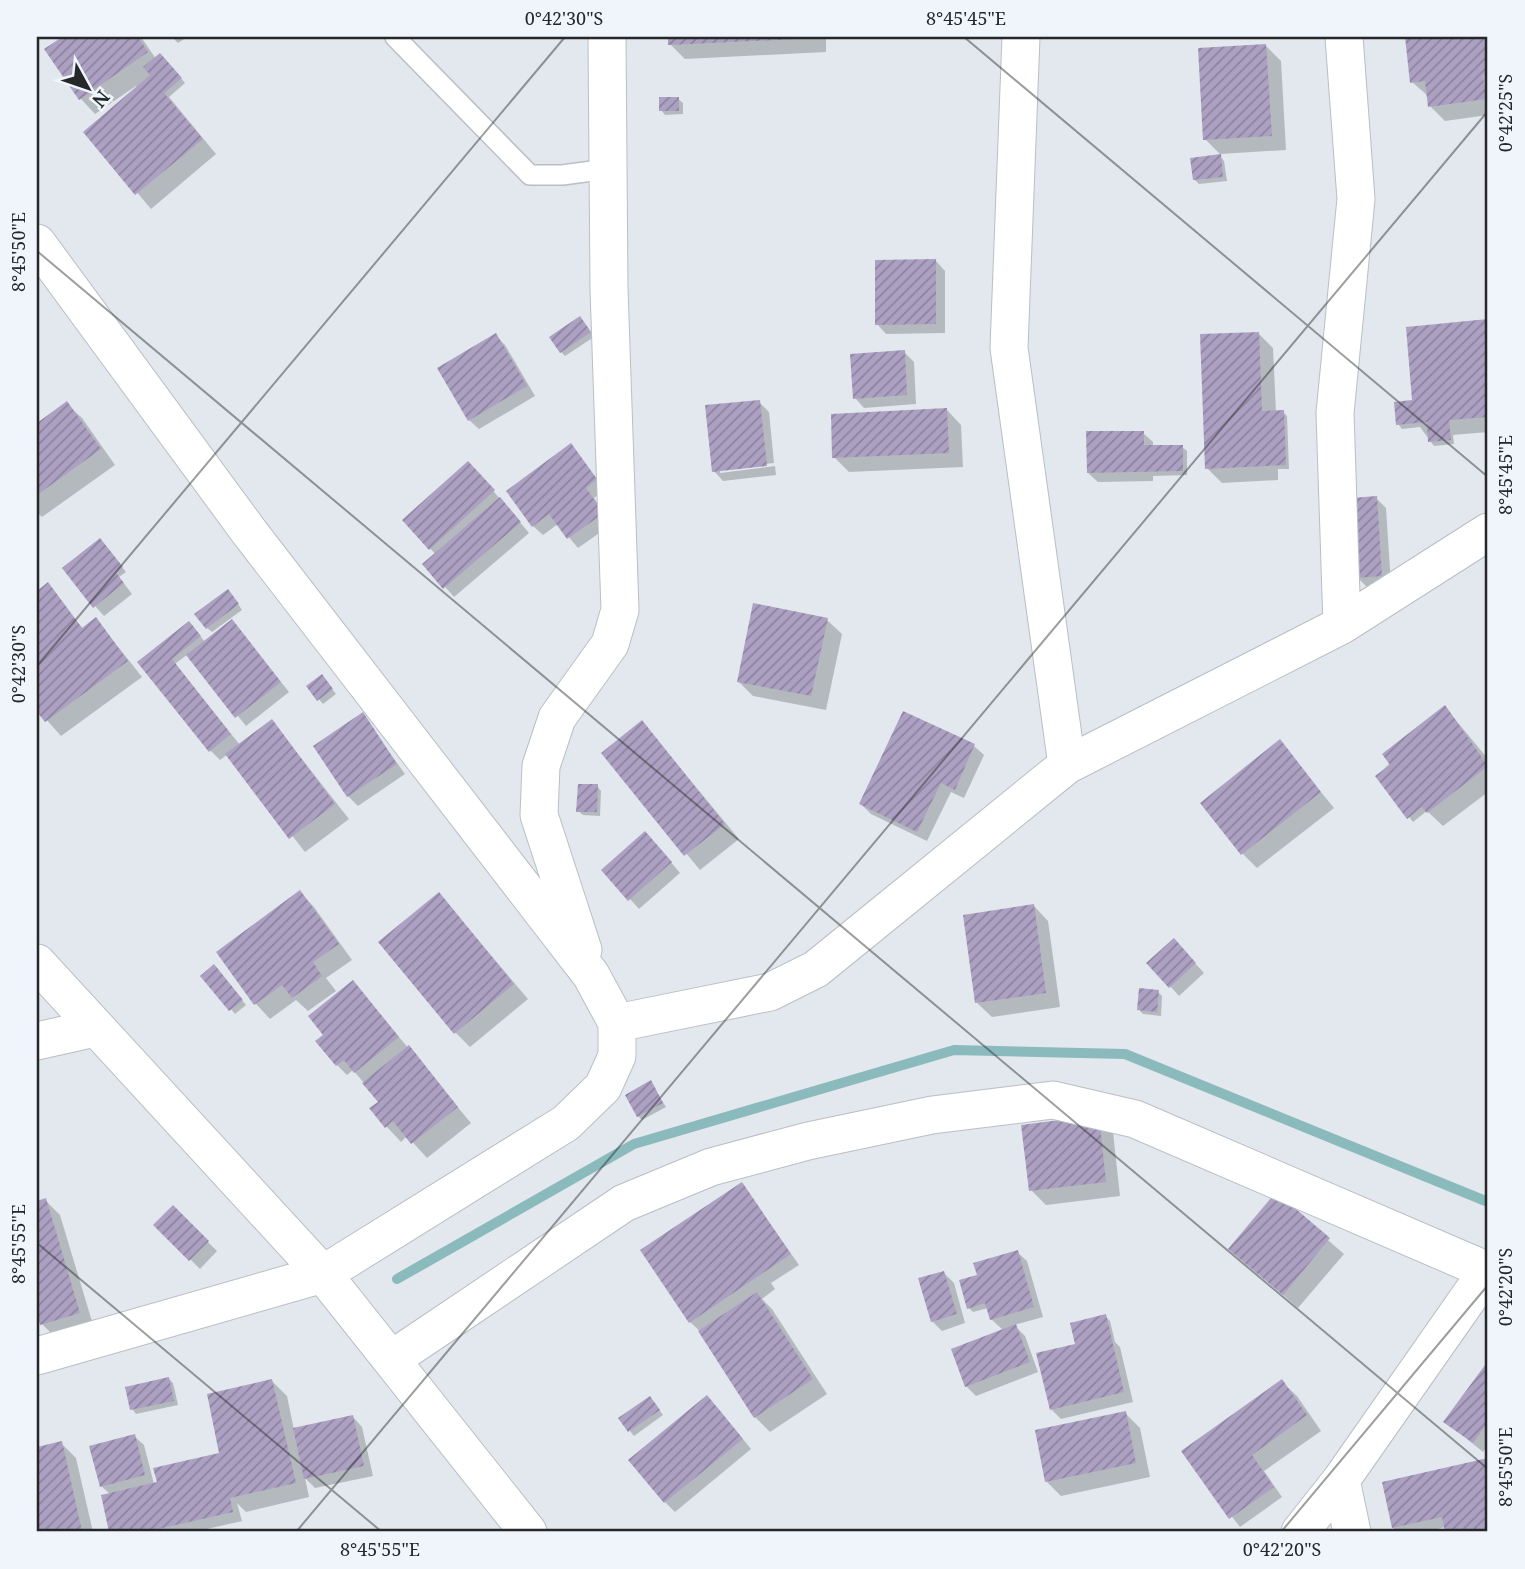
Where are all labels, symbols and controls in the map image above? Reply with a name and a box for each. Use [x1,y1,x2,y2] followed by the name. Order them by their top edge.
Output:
[525,6,603,30] text: 0°42'30"S
[926,6,1006,30] text: 8°45'45"E
[52,52,122,122] north arrow
[1493,74,1517,152] text: 0°42'25"S
[86,85,116,113] text: N
[6,212,30,292] text: 8°45'50"E
[1493,435,1517,515] text: 8°45'45"E
[6,625,30,703] text: 0°42'30"S
[6,1204,30,1284] text: 8°45'55"E
[1493,1248,1517,1326] text: 0°42'20"S
[1493,1427,1517,1507] text: 8°45'50"E
[340,1537,420,1561] text: 8°45'55"E
[1243,1537,1321,1561] text: 0°42'20"S

